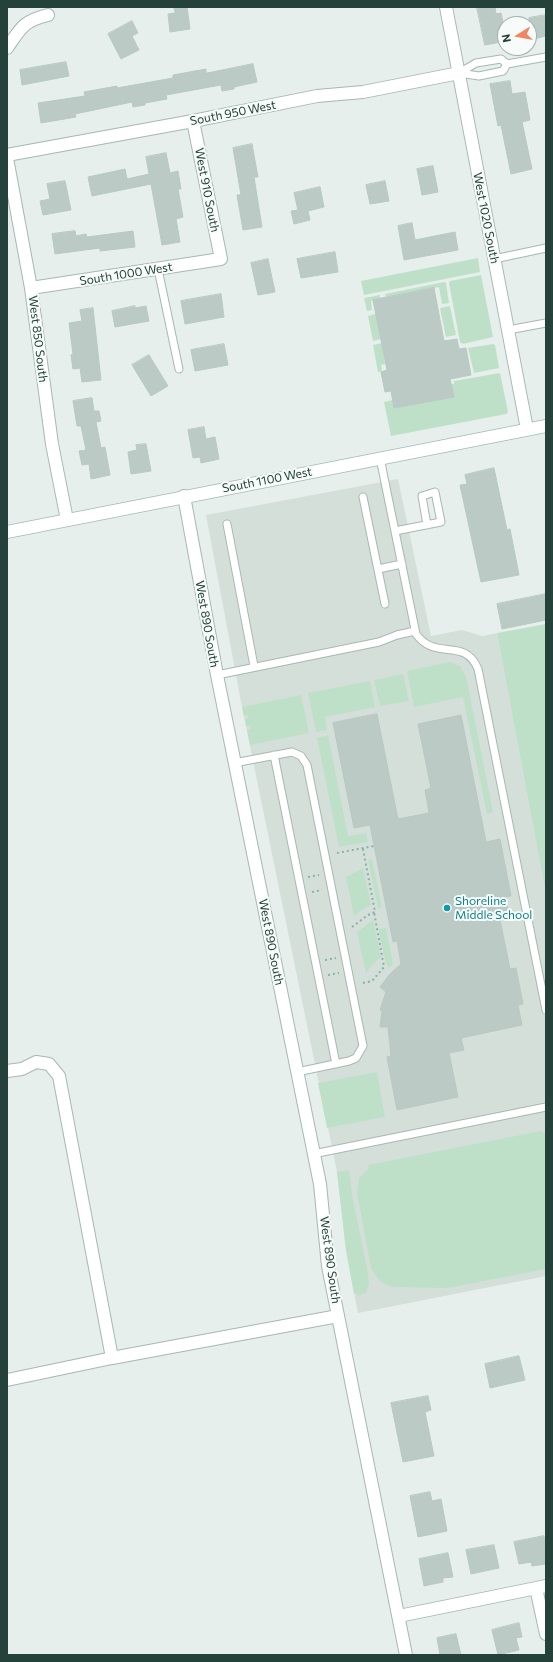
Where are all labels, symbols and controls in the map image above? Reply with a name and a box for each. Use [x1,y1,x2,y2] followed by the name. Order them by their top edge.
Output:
[497,16,537,56] north arrow
[499,33,513,43] text: N
[189,98,277,128] street label: South 950 West
[192,147,222,233] street label: West 910 South
[470,171,502,265] street label: West 1020 South
[78,260,174,288] street label: South 1000 West
[26,295,50,383] street label: West 850 South
[221,464,313,496] street label: South 1100 West
[192,580,222,668] street label: West 890 South
[455,894,532,922] place label: Shoreline Middle School
[256,898,286,986] street label: West 890 South
[442,903,452,913] marker: Shoreline Middle School
[317,1216,343,1304] street label: West 890 South

